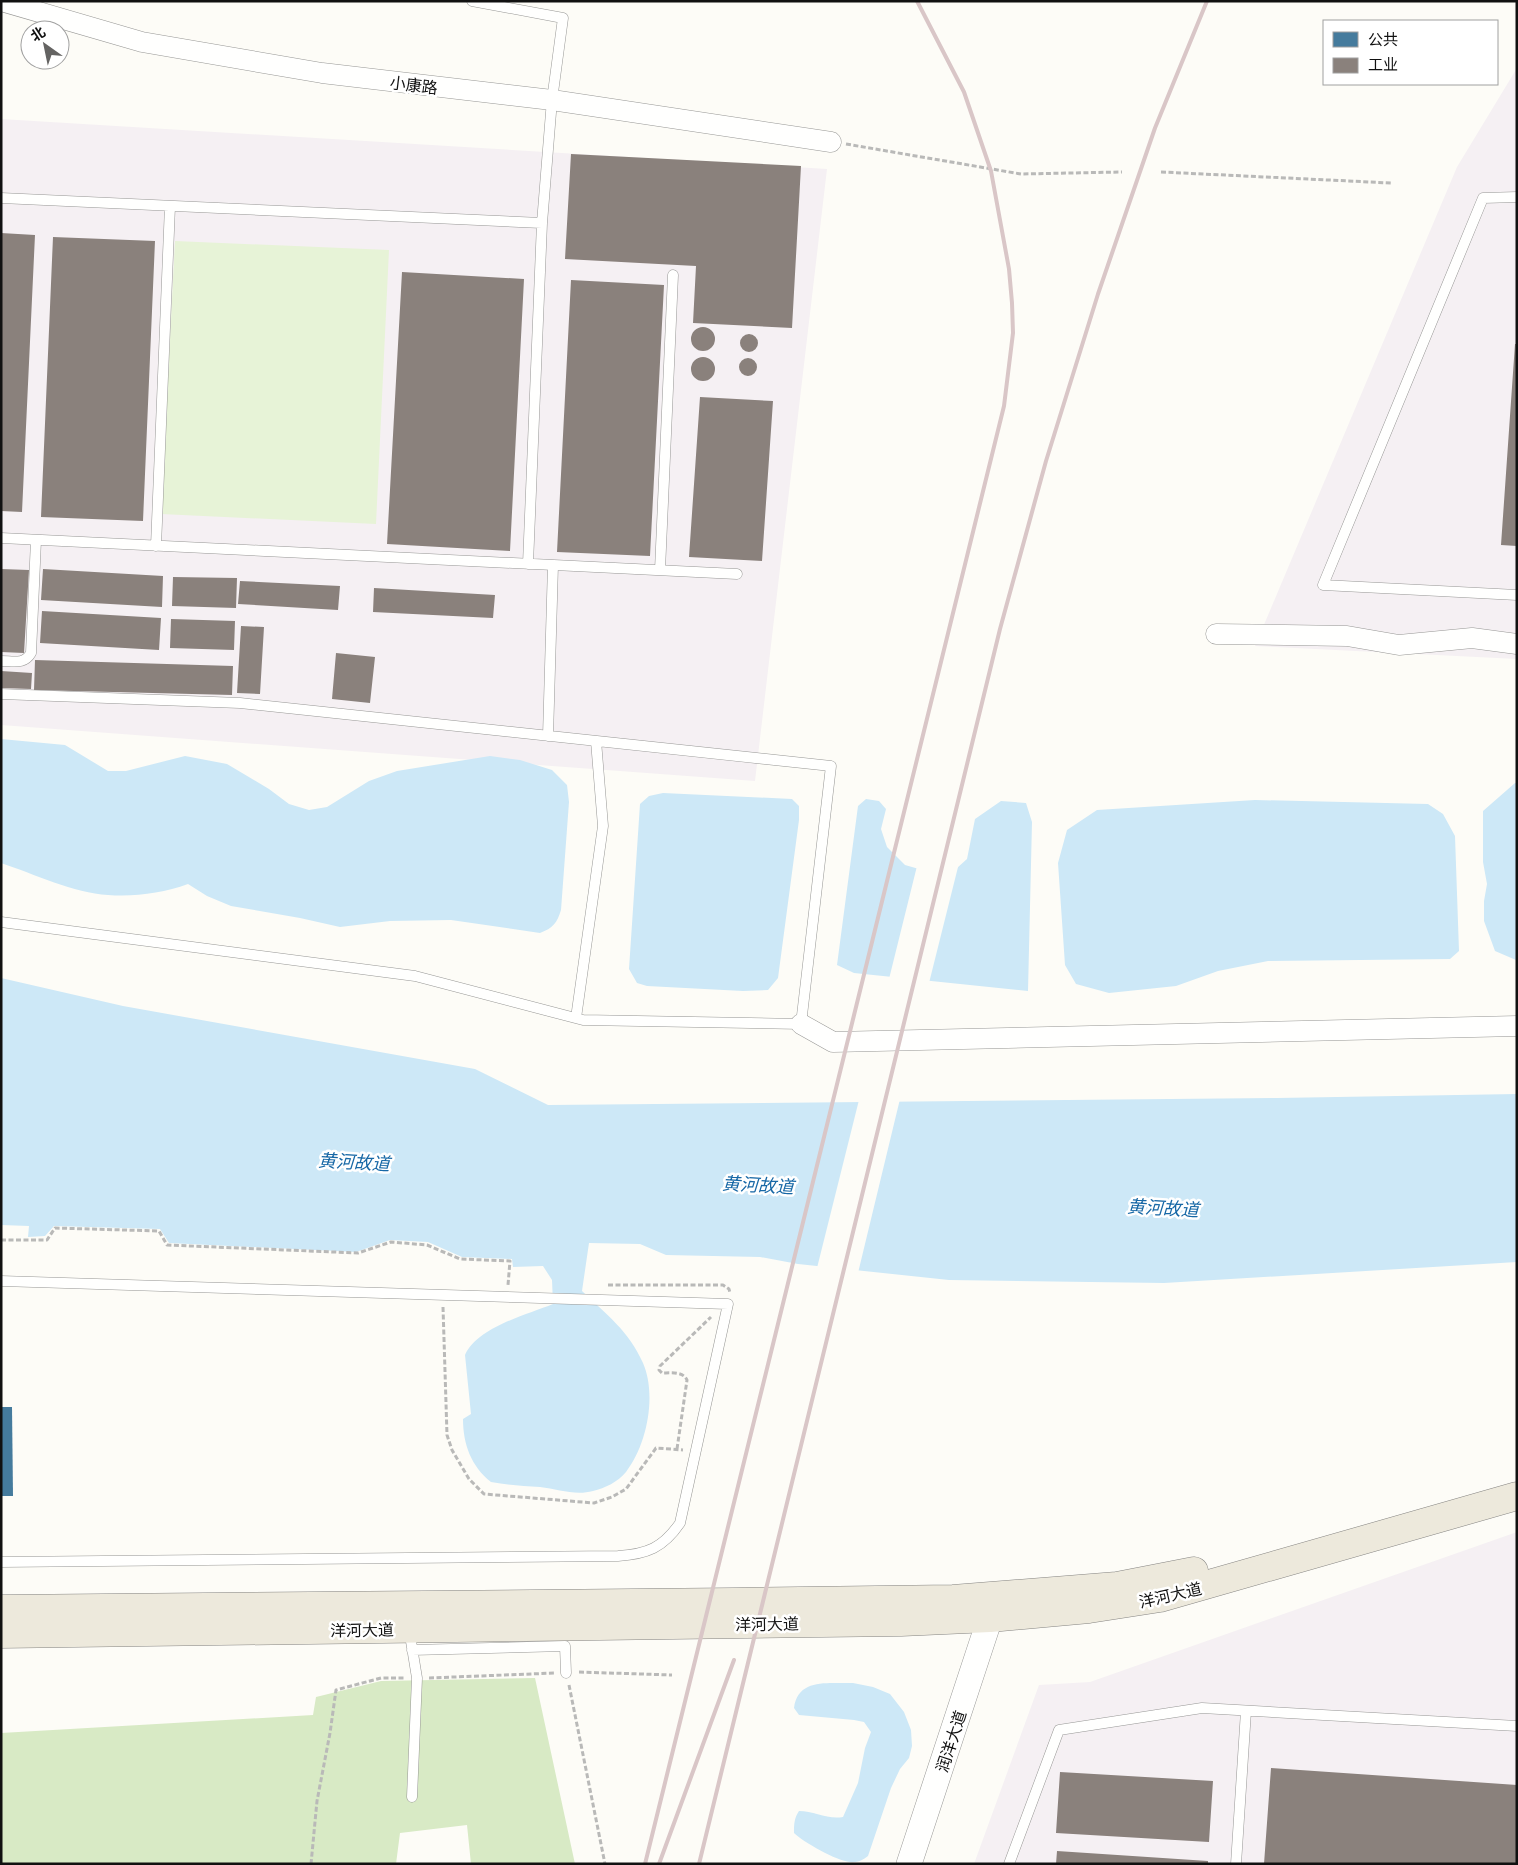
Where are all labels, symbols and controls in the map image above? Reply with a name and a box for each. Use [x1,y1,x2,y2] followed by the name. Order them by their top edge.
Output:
[20,20,70,70] north arrow
[1323,20,1498,85] legend
[26,21,49,45] text: 北
[1368,27,1398,50] text: 公共
[1368,52,1398,75] text: 工业
[389,69,439,99] street label: 小康路
[317,1146,394,1177] water label: 黄河故道
[721,1169,798,1200] water label: 黄河故道
[1126,1192,1203,1223] water label: 黄河故道
[1136,1575,1204,1613] street label: 洋河大道
[735,1610,799,1636] street label: 洋河大道
[330,1616,394,1642] street label: 洋河大道
[929,1707,971,1775] street label: 润洋大道

